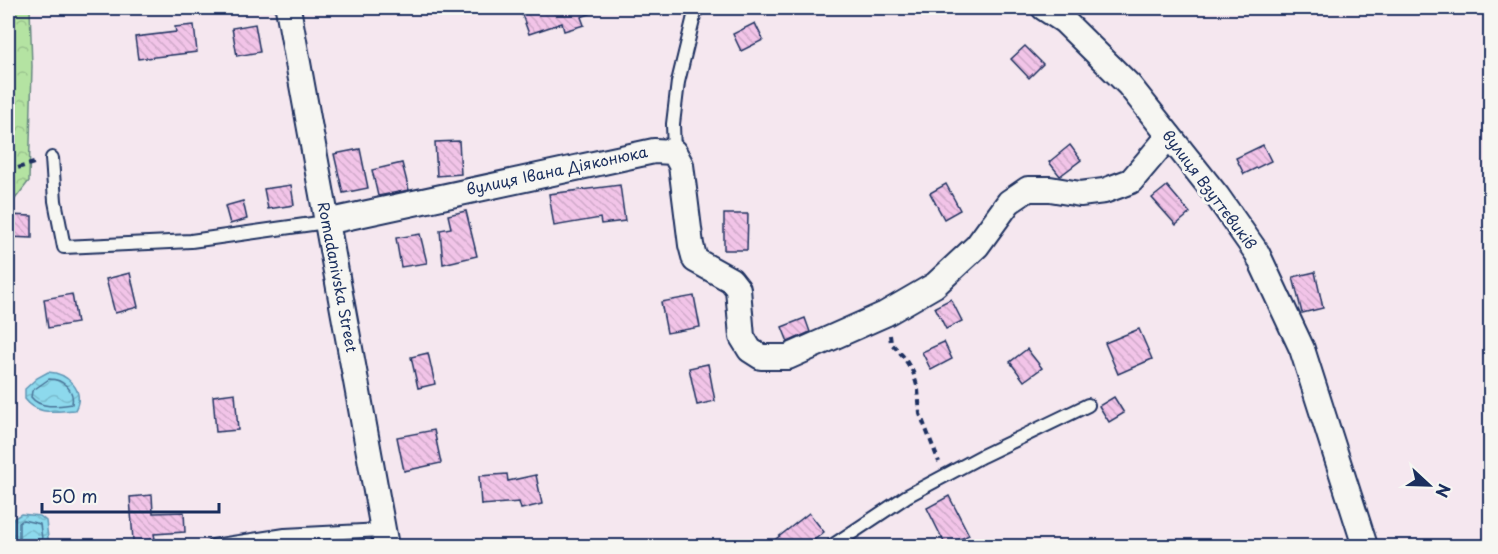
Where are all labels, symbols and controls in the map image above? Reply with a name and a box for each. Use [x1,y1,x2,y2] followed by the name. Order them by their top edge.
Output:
[1158,124,1263,254] street label: вулиця Взуттєвиків
[464,139,650,200] street label: вулиця Івана Діяконюка
[313,200,364,354] street label: Romadanivska Street
[1399,455,1459,515] north arrow
[42,476,219,514] scale bar
[1430,481,1457,501] text: N
[51,482,98,509] text: 50 m

